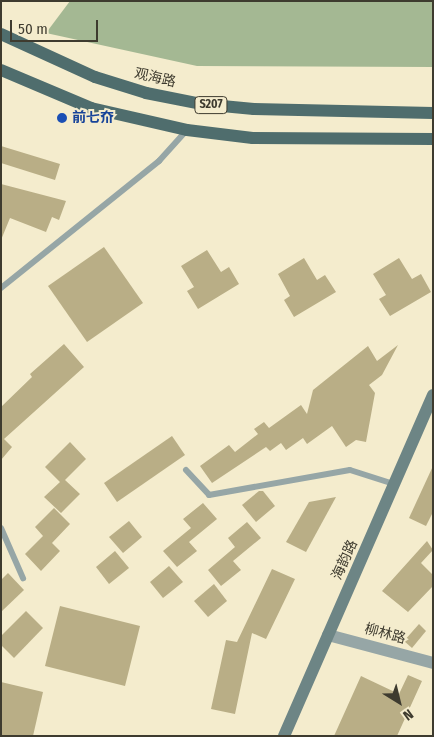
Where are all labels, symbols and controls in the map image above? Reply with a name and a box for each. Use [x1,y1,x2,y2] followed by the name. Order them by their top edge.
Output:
[12,10,100,42] scale bar
[18,20,48,38] text: 50 m
[133,65,177,91] street label: 观海路
[194,96,228,114] road number: S207
[72,110,114,126] place label: 前七夼
[56,112,68,124] marker: 前七夼
[329,537,361,583] street label: 海韵路
[363,620,407,648] street label: 柳林路
[374,677,424,727] north arrow
[400,705,417,724] text: N

